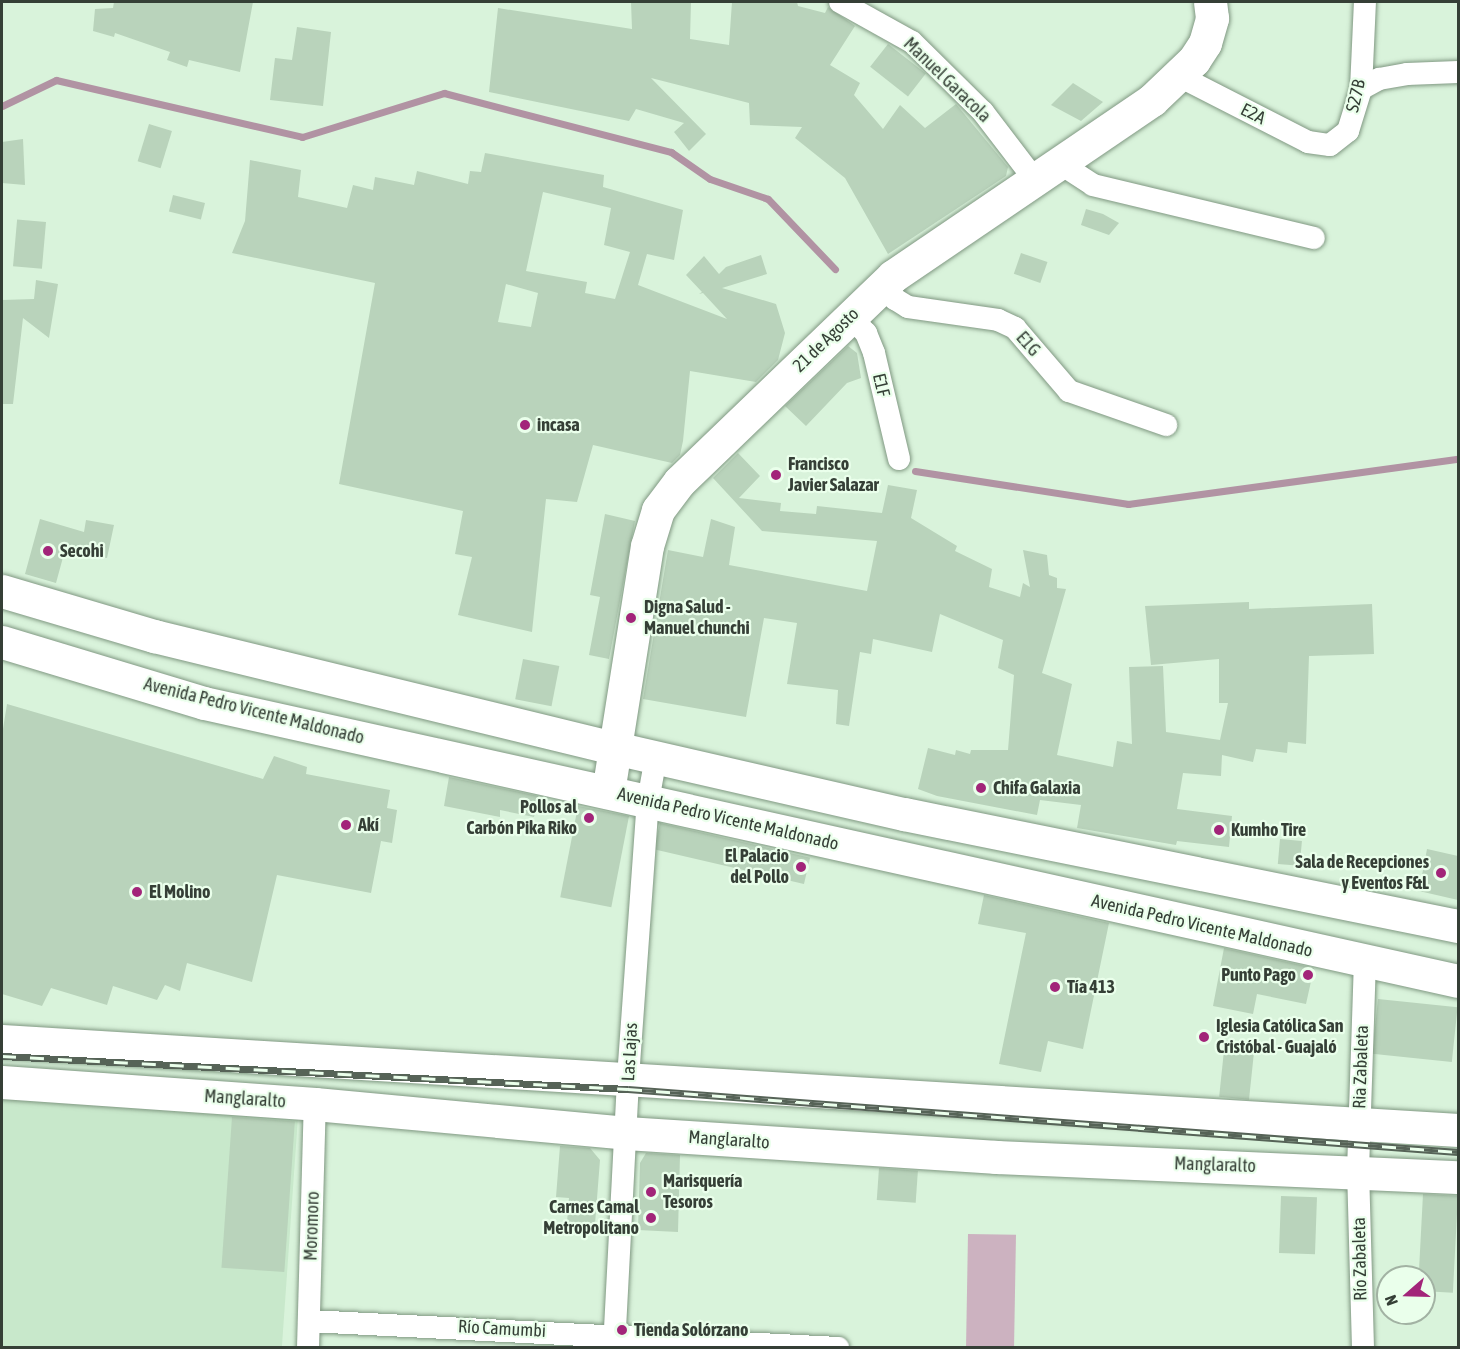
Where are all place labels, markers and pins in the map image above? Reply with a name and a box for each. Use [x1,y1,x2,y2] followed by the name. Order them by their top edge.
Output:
[537,414,580,436] place label: incasa
[518,418,532,432] marker: incasa
[788,454,879,496] place label: Francisco Javier Salazar
[769,468,783,482] marker: Francisco Javier Salazar
[60,540,104,562] place label: Secohi
[41,544,55,558] marker: Secohi
[644,597,750,640] place label: Digna Salud - Manuel chunchi
[622,609,640,627] marker: Digna Salud - Manuel chunchi
[993,777,1081,799] place label: Chifa Galaxia
[974,781,988,795] marker: Chifa Galaxia
[466,797,577,840] place label: Pollos al Carbón Pika Riko
[582,811,596,825] marker: Pollos al Carbón Pika Riko
[358,814,379,836] place label: Akí
[339,818,353,832] marker: Akí
[1231,819,1306,841] place label: Kumho Tire
[1212,823,1226,837] marker: Kumho Tire
[725,846,789,888] place label: El Palacio del Pollo
[1295,852,1429,894] place label: Sala de Recepciones y Eventos F&L
[794,860,808,874] marker: El Palacio del Pollo
[1434,866,1448,880] marker: Sala de Recepciones y Eventos F&L
[149,881,211,903] place label: El Molino
[130,885,144,899] marker: El Molino
[1221,964,1296,986] place label: Punto Pago
[1301,968,1315,982] marker: Punto Pago
[1067,976,1115,998] place label: Tía 413
[1048,980,1062,994] marker: Tía 413
[1216,1016,1343,1058] place label: Iglesia Católica San Cristóbal - Guajaló
[1197,1030,1211,1044] marker: Iglesia Católica San Cristóbal - Guajaló
[663,1171,742,1214] place label: Marisquería Tesoros
[644,1185,658,1199] marker: Marisquería Tesoros
[543,1197,639,1240] place label: Carnes Camal Metropolitano
[644,1211,658,1225] marker: Carnes Camal Metropolitano
[634,1319,748,1341] place label: Tienda Solórzano
[615,1323,629,1337] marker: Tienda Solórzano

